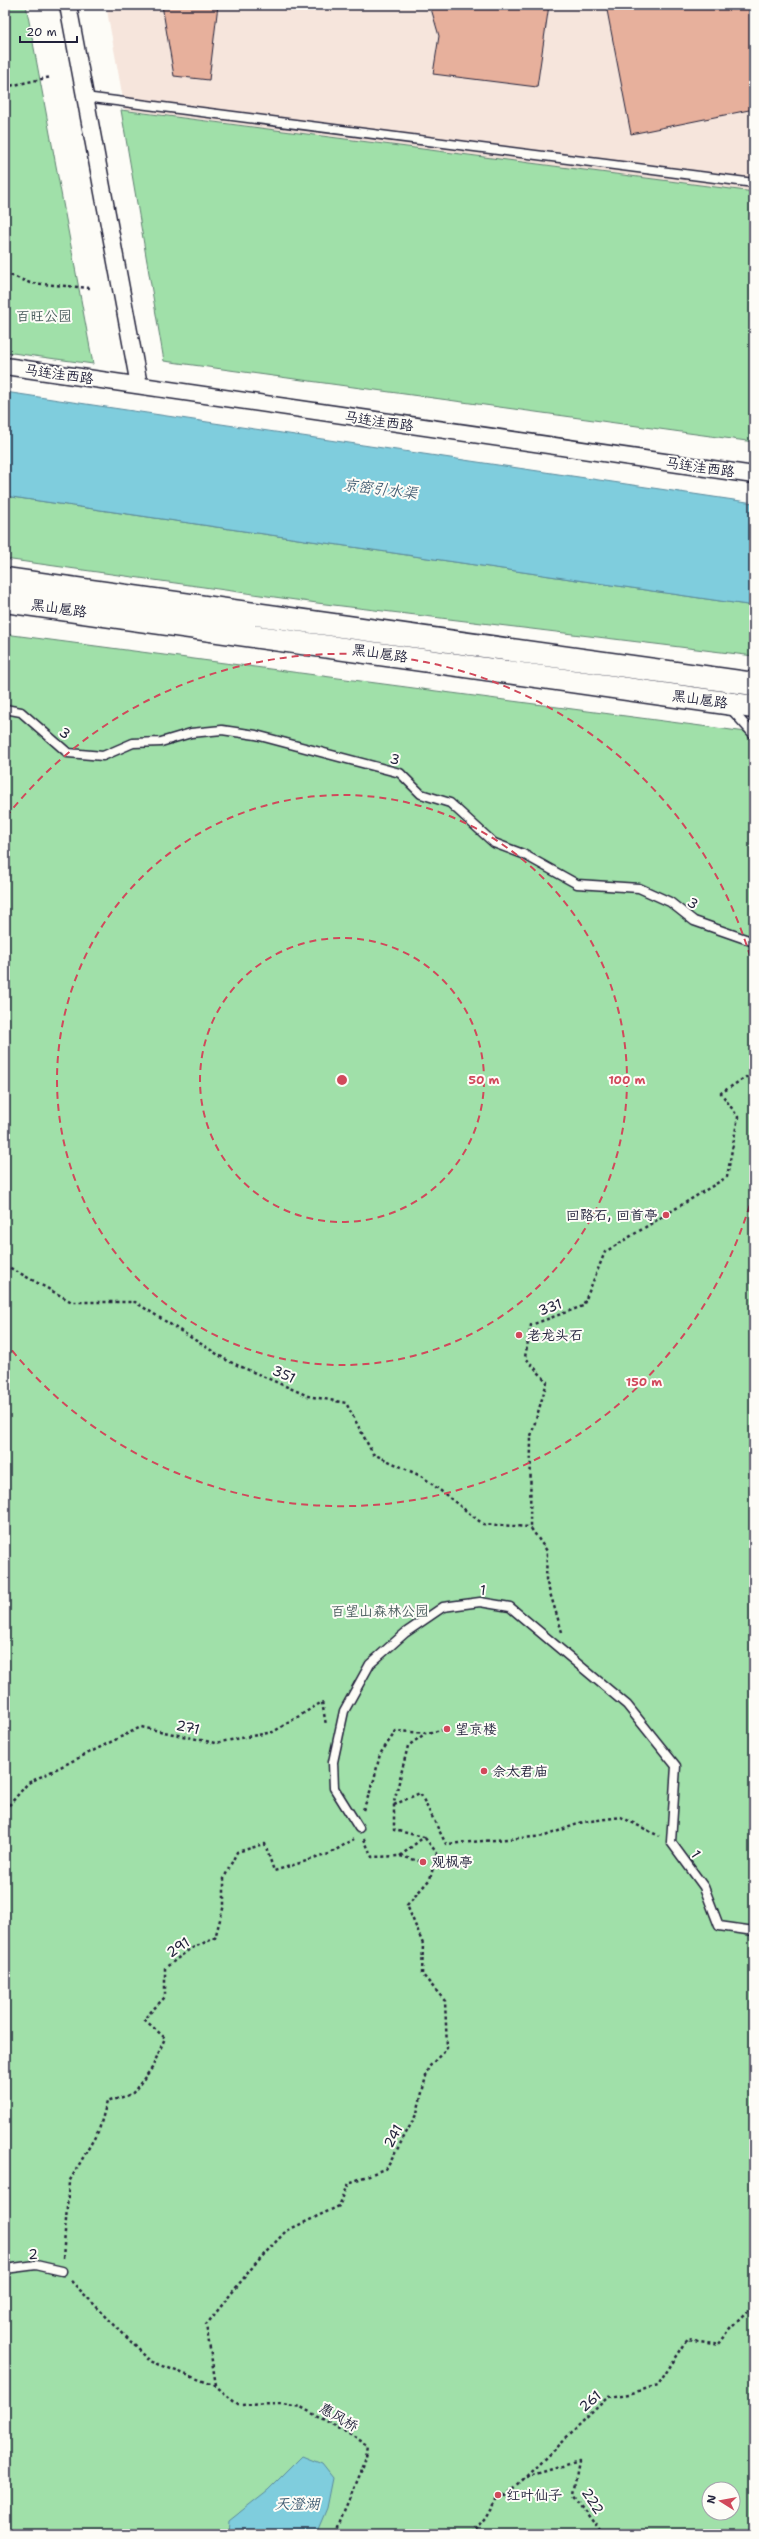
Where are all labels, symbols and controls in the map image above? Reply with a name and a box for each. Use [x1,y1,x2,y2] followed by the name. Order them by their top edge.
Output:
[20,18,77,44] scale bar
[26,24,57,40] text: 20 m
[16,307,72,325] park label: 百旺公园
[23,360,95,388] street label: 马连洼西路
[343,407,415,435] street label: 马连洼西路
[664,453,736,481] street label: 马连洼西路
[342,475,420,504] water label: 京密引水渠
[30,595,88,621] street label: 黑山扈路
[351,640,409,666] street label: 黑山扈路
[671,686,729,712] street label: 黑山扈路
[55,723,75,743] street label: 3
[388,749,402,769] street label: 3
[684,893,702,913] street label: 3
[469,1072,500,1088] text: 50 m
[609,1072,646,1088] text: 100 m
[335,1073,349,1087] centre of rings
[566,1206,658,1224] place label: 回路石, 回首亭
[661,1210,671,1220] marker: 回路石, 回首亭
[536,1294,564,1320] street label: 331
[527,1326,583,1344] place label: 老龙头石
[514,1330,524,1340] marker: 老龙头石
[270,1361,298,1387] street label: 351
[626,1374,662,1390] text: 150 m
[480,1581,486,1599] street label: 1
[331,1602,429,1620] park label: 百望山森林公园
[175,1716,201,1738] street label: 271
[455,1720,497,1738] place label: 望京楼
[442,1724,452,1734] marker: 望京楼
[492,1762,548,1780] place label: 佘太君庙
[479,1766,489,1776] marker: 佘太君庙
[687,1846,705,1862] street label: 1
[431,1853,473,1871] place label: 观枫亭
[418,1857,428,1867] marker: 观枫亭
[163,1933,193,1961] street label: 291
[379,2121,407,2151] street label: 241
[28,2245,38,2263] street label: 2
[575,2386,605,2416] street label: 261
[316,2399,362,2435] street label: 惠风桥
[701,2481,741,2521] north arrow
[578,2484,608,2518] street label: 222
[506,2486,562,2504] place label: 红叶仙子
[493,2490,503,2500] marker: 红叶仙子
[703,2493,720,2505] text: N
[274,2494,321,2514] water label: 天澄湖

